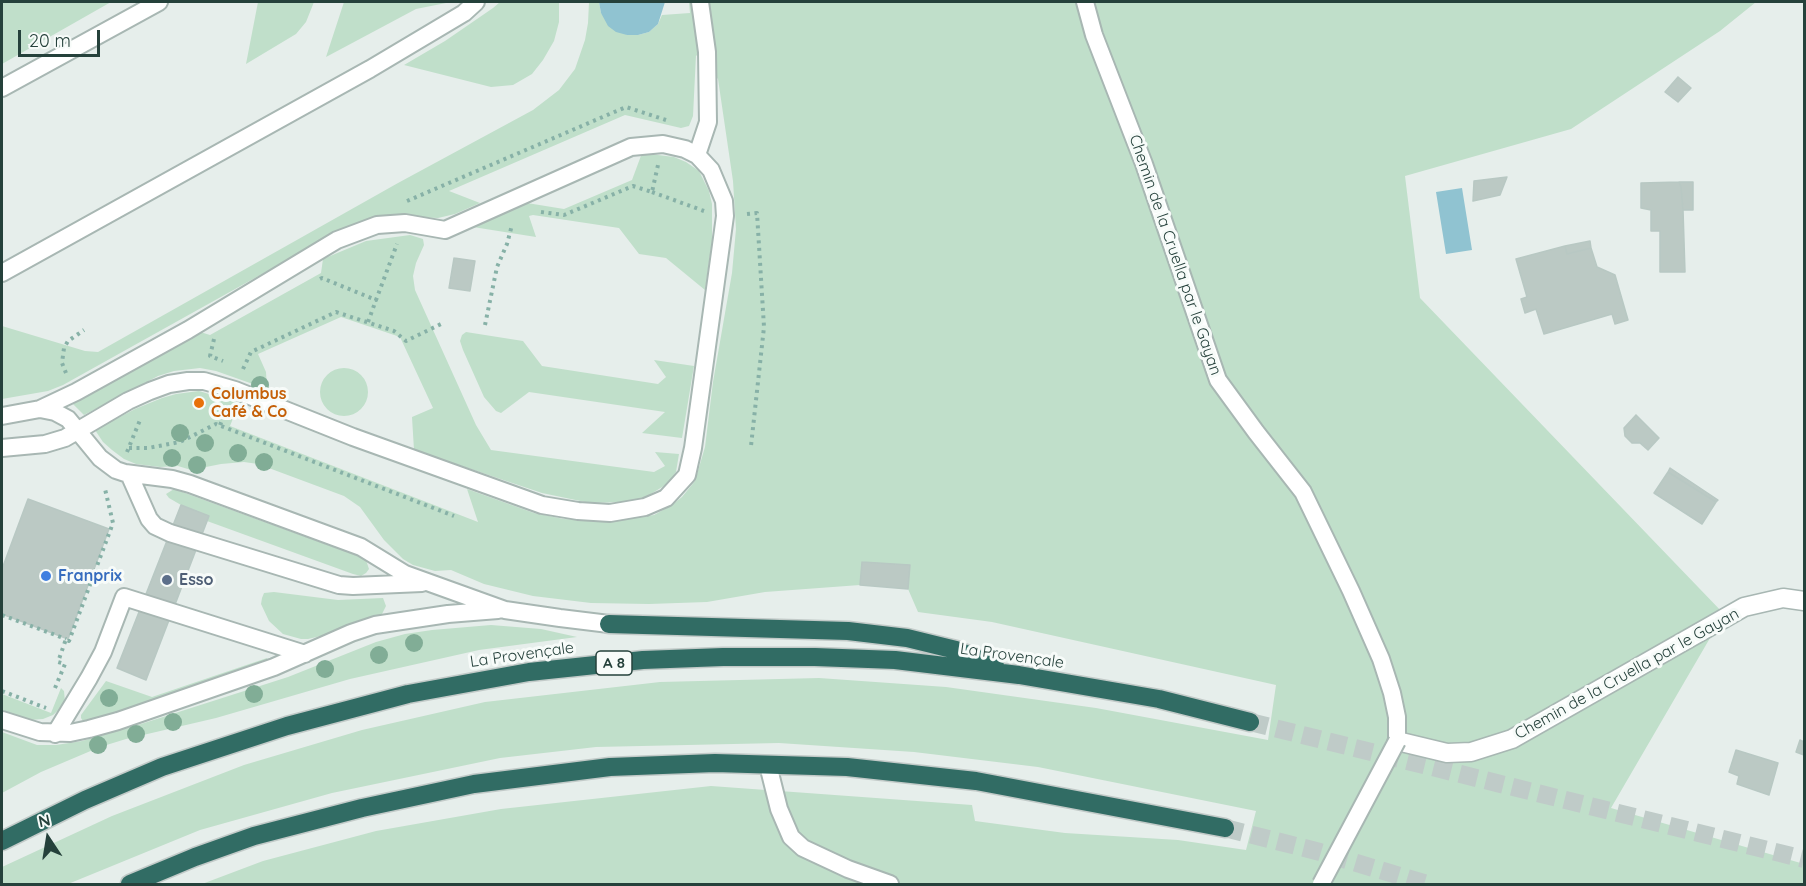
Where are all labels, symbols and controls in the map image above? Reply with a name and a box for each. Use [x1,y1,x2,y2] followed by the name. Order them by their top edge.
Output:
[21,18,104,56] scale bar
[29,29,71,52] text: 20 m
[1125,132,1225,378] street label: Chemin de la Cruella par le Gayan
[211,384,287,422] place label: Columbus Café & Co
[192,396,206,410] marker: Columbus Café & Co
[58,566,122,586] place label: Franprix
[39,569,53,583] marker: Franprix
[179,570,214,590] place label: Esso
[160,573,174,587] marker: Esso
[1512,604,1742,744] street label: Chemin de la Cruella par le Gayan
[469,638,575,672] street label: La Provençale
[959,639,1065,673] street label: La Provençale
[596,651,632,675] road number: A 8
[18,808,78,868] north arrow
[36,809,52,831] text: N

